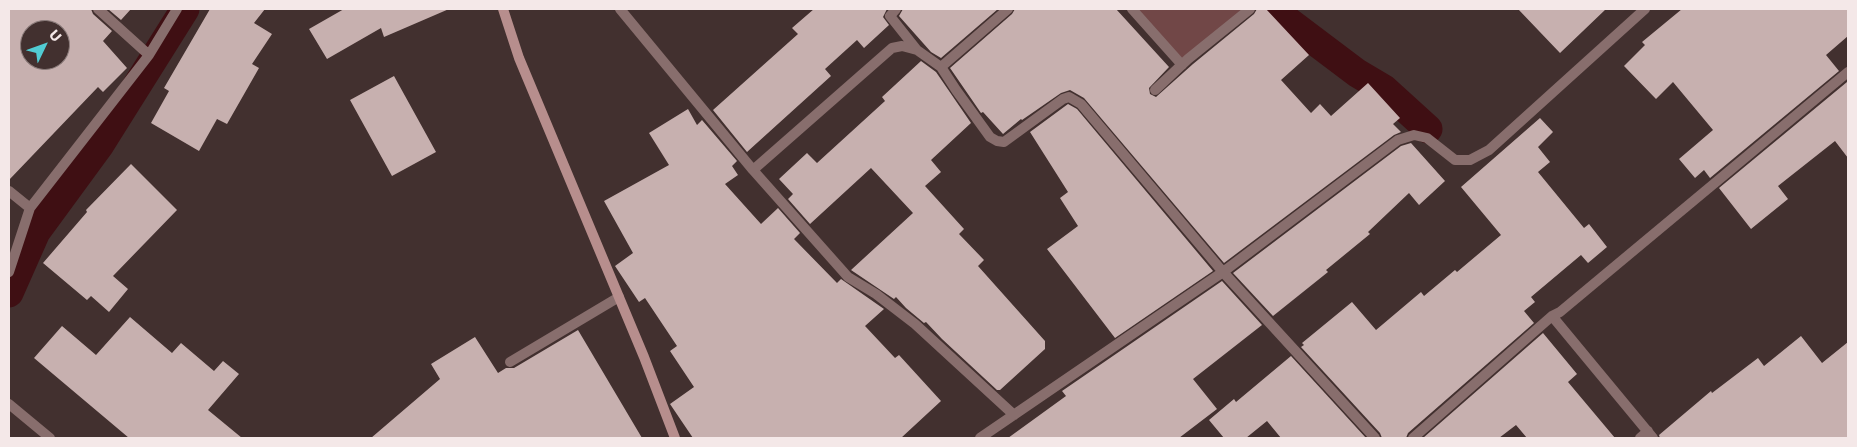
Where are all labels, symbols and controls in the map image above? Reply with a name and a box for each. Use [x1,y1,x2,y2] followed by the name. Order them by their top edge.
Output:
[20,20,70,70] north arrow
[46,26,66,45] text: U

